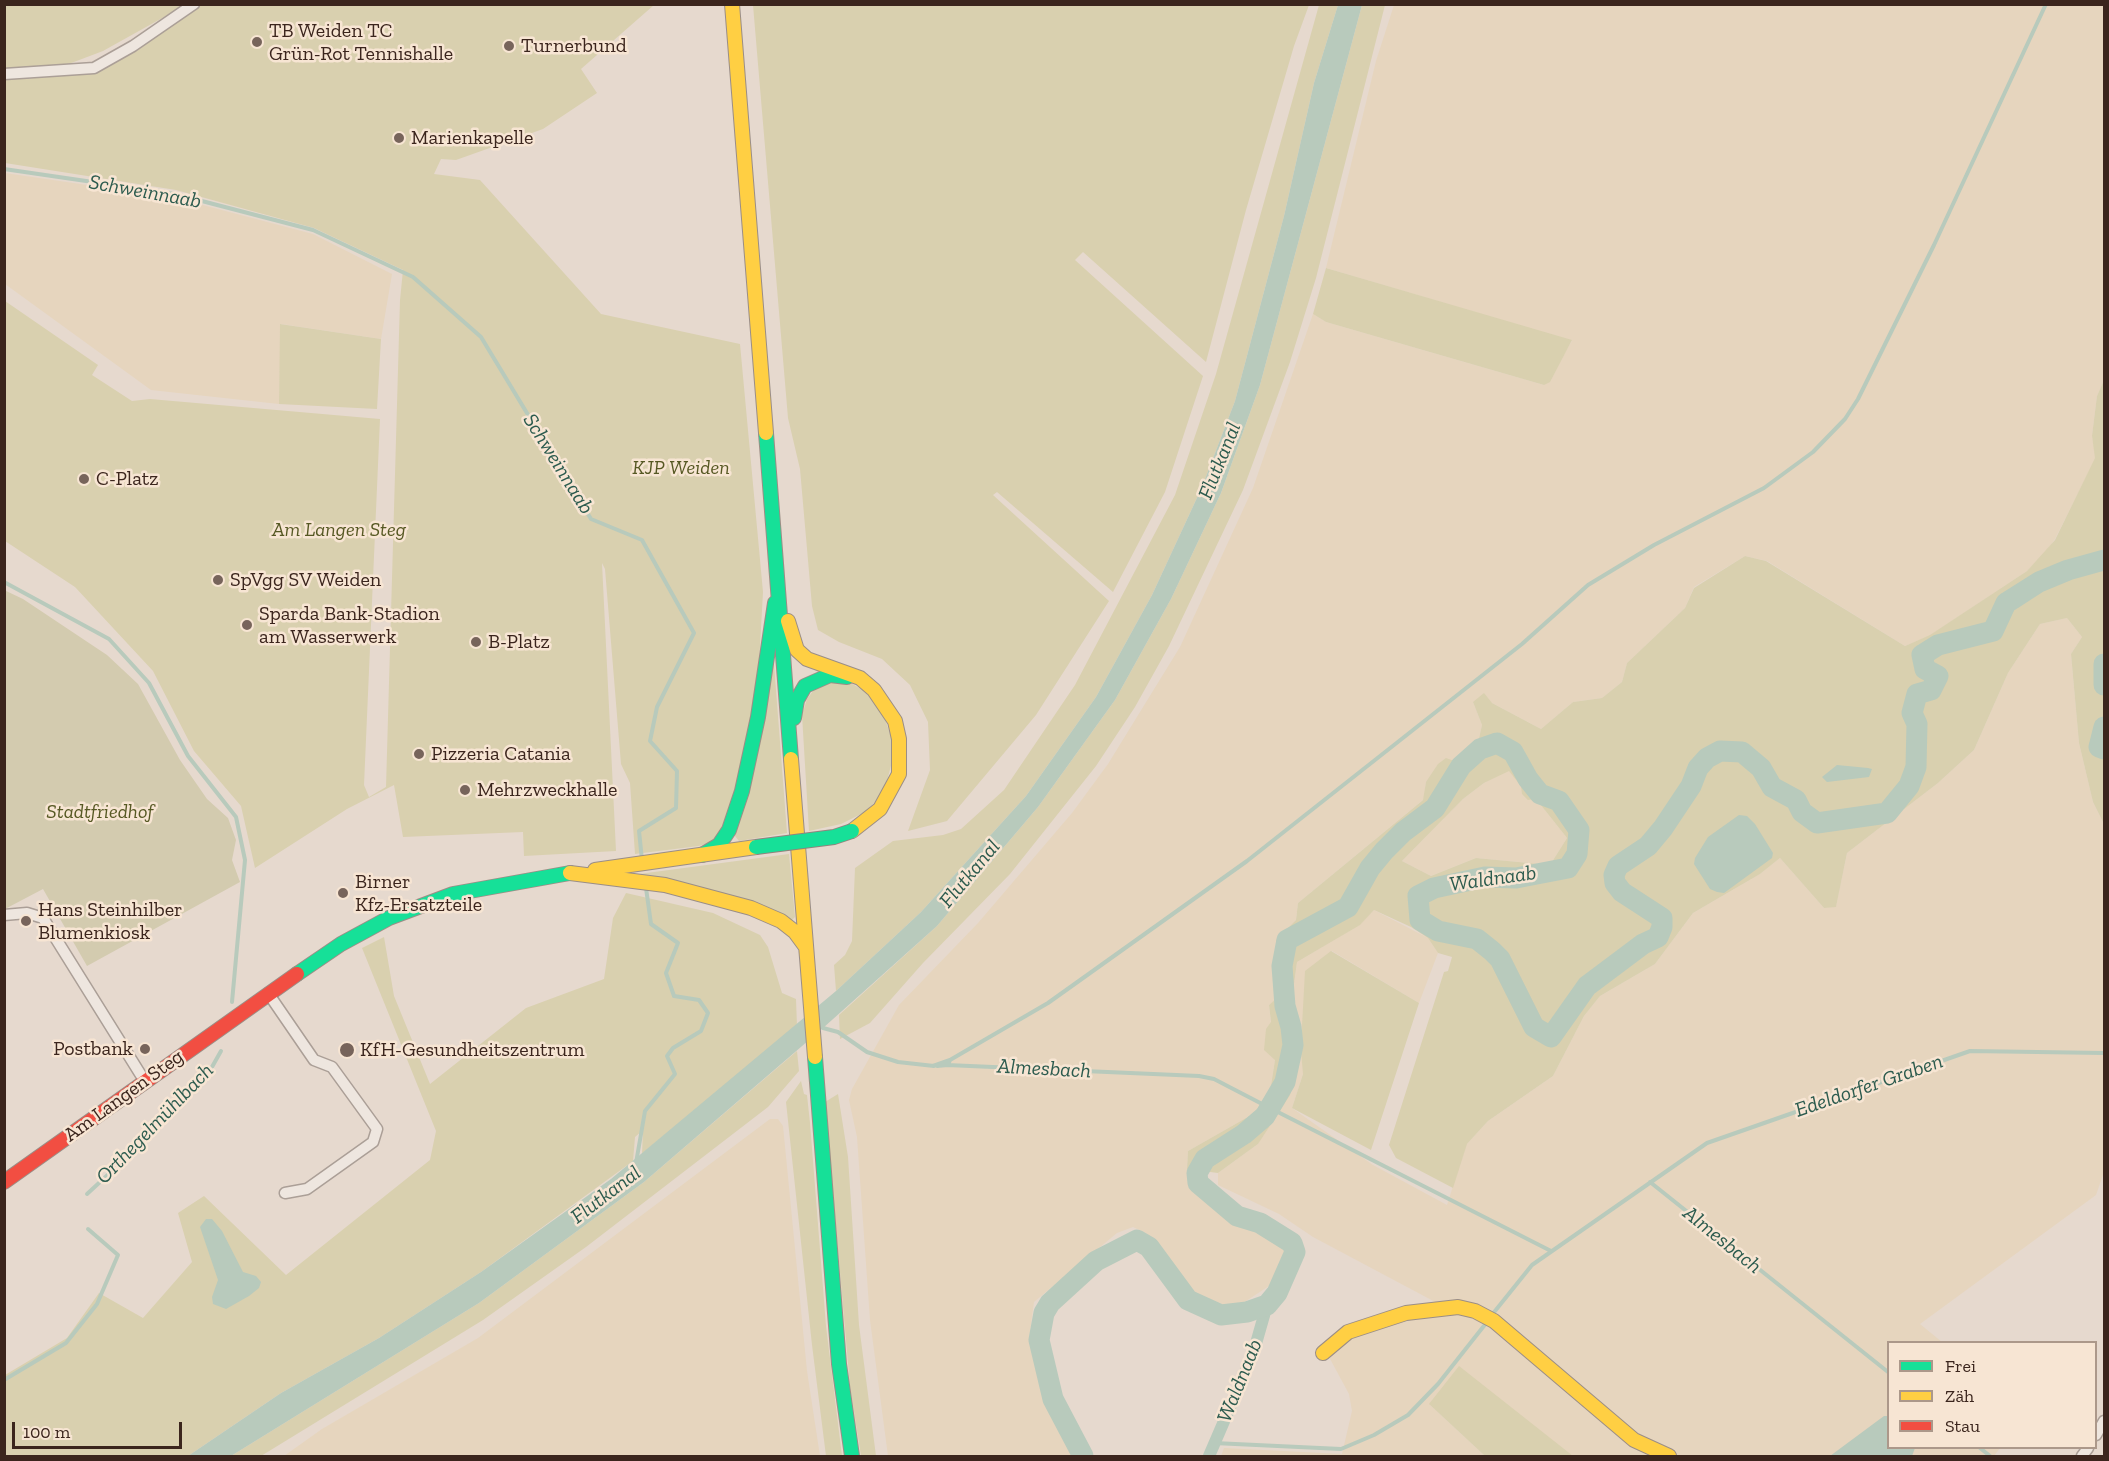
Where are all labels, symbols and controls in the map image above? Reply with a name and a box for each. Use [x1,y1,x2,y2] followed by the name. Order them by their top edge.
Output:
[269,19,453,66] place label: TB Weiden TC Grün-Rot Tennishalle
[521,34,627,58] place label: Turnerbund
[250,35,264,49] marker: TB Weiden TC Grün-Rot Tennishalle
[502,39,516,53] marker: Turnerbund
[411,126,533,150] place label: Marienkapelle
[392,131,406,145] marker: Marienkapelle
[87,170,203,214] water label: Schweinnaab
[517,409,599,519] water label: Schweinnaab
[1193,419,1247,503] water label: Flutkanal
[632,456,730,480] park label: KJP Weiden
[96,467,159,491] place label: C-Platz
[77,472,91,486] marker: C-Platz
[272,518,406,542] park label: Am Langen Steg
[230,568,381,592] place label: SpVgg SV Weiden
[211,573,225,587] marker: SpVgg SV Weiden
[259,602,440,649] place label: Sparda Bank-Stadion am Wasserwerk
[240,618,254,632] marker: Sparda Bank-Stadion am Wasserwerk
[488,630,550,654] place label: B-Platz
[469,635,483,649] marker: B-Platz
[431,742,571,766] place label: Pizzeria Catania
[412,747,426,761] marker: Pizzeria Catania
[477,778,617,802] place label: Mehrzweckhalle
[458,783,472,797] marker: Mehrzweckhalle
[46,800,154,824] park label: Stadtfriedhof
[934,835,1006,913] water label: Flutkanal
[1448,860,1538,898] water label: Waldnaab
[355,870,482,917] place label: Birner Kfz-Ersatzteile
[336,886,350,900] marker: Birner Kfz-Ersatzteile
[38,898,182,945] place label: Hans Steinhilber Blumenkiosk
[19,914,33,928] marker: Hans Steinhilber Blumenkiosk
[53,1037,133,1061] place label: Postbank
[360,1038,584,1062] place label: KfH-Gesundheitszentrum
[338,1041,356,1059] marker: KfH-Gesundheitszentrum
[138,1042,152,1056] marker: Postbank
[60,1045,188,1147] street label: Am Langen Steg
[1792,1049,1946,1123] water label: Edeldorfer Graben
[997,1054,1091,1084] water label: Almesbach
[91,1058,219,1190] water label: Orthegelmühlbach
[566,1161,646,1229] water label: Flutkanal
[1678,1201,1766,1279] water label: Almesbach
[1212,1336,1268,1426] water label: Waldnaab
[1887,1341,2097,1449] legend
[1945,1355,1976,1377] text: Frei
[1945,1385,1974,1407] text: Zäh
[15,1410,184,1448] scale bar
[1945,1415,1980,1437] text: Stau
[23,1421,70,1443] text: 100 m

